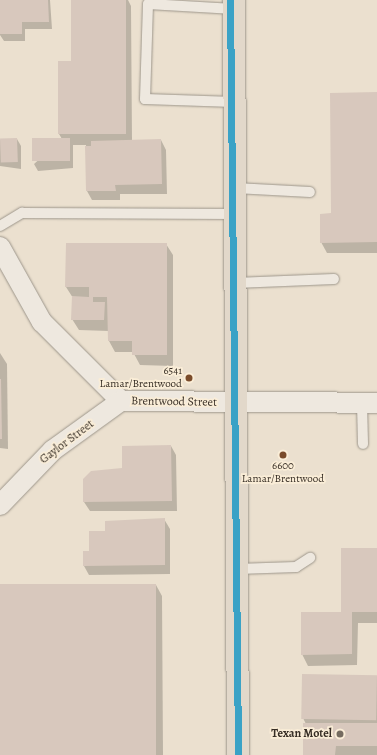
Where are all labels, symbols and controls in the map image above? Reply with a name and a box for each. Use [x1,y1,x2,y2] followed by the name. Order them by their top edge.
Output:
[100,365,182,391] place label: 6541 Lamar/Brentwood
[184,373,194,383] marker: 6541 Lamar/Brentwood
[131,394,217,410] street label: Brentwood Street
[37,417,97,467] street label: Gaylor Street
[278,450,288,460] marker: 6600 Lamar/Brentwood
[242,460,324,486] place label: 6600 Lamar/Brentwood
[271,727,332,741] place label: Texan Motel
[335,729,345,739] marker: Texan Motel

